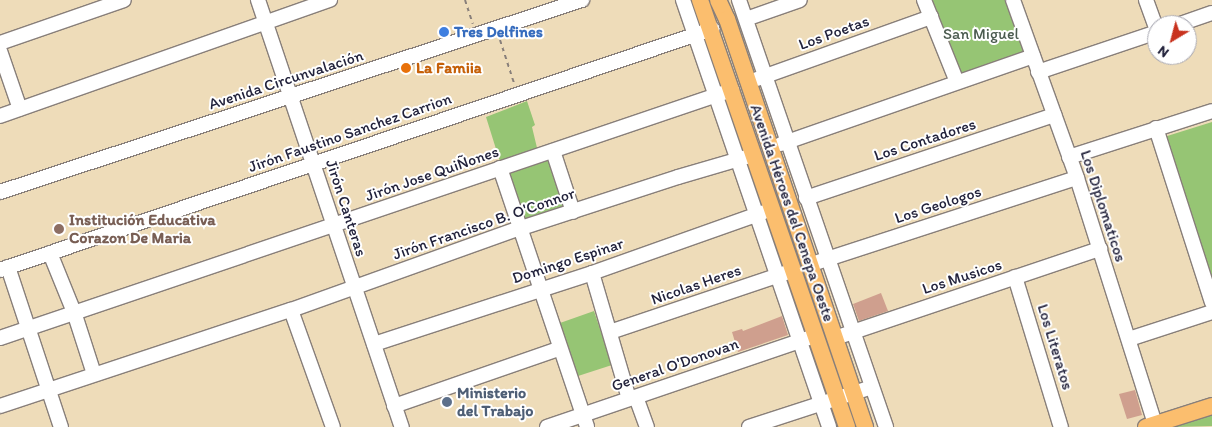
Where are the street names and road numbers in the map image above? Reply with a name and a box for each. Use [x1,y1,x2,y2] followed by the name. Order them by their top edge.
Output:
[796,12,872,54] street label: Los Poetas
[206,46,366,114] street label: Avenida Circunvalación
[245,89,455,177] street label: Jirón Faustino Sanchez Carrion
[746,102,838,324] street label: Avenida Héroes del Cenepa Oeste
[871,114,979,166] street label: Los Contadores
[363,142,501,206] street label: Jirón Jose QuiÑones
[1076,147,1130,265] street label: Los Diplomaticos
[321,157,371,259] street label: Jirón Canteras
[892,182,984,228] street label: Los Geologos
[391,184,577,264] street label: Jirón Francisco B. O'Connor
[510,234,626,288] street label: Domingo Espinar
[920,255,1004,299] street label: Los Musicos
[648,261,744,309] street label: Nicolas Heres
[1033,302,1077,392] street label: Los Literatos
[609,334,741,396] street label: General O'Donovan

